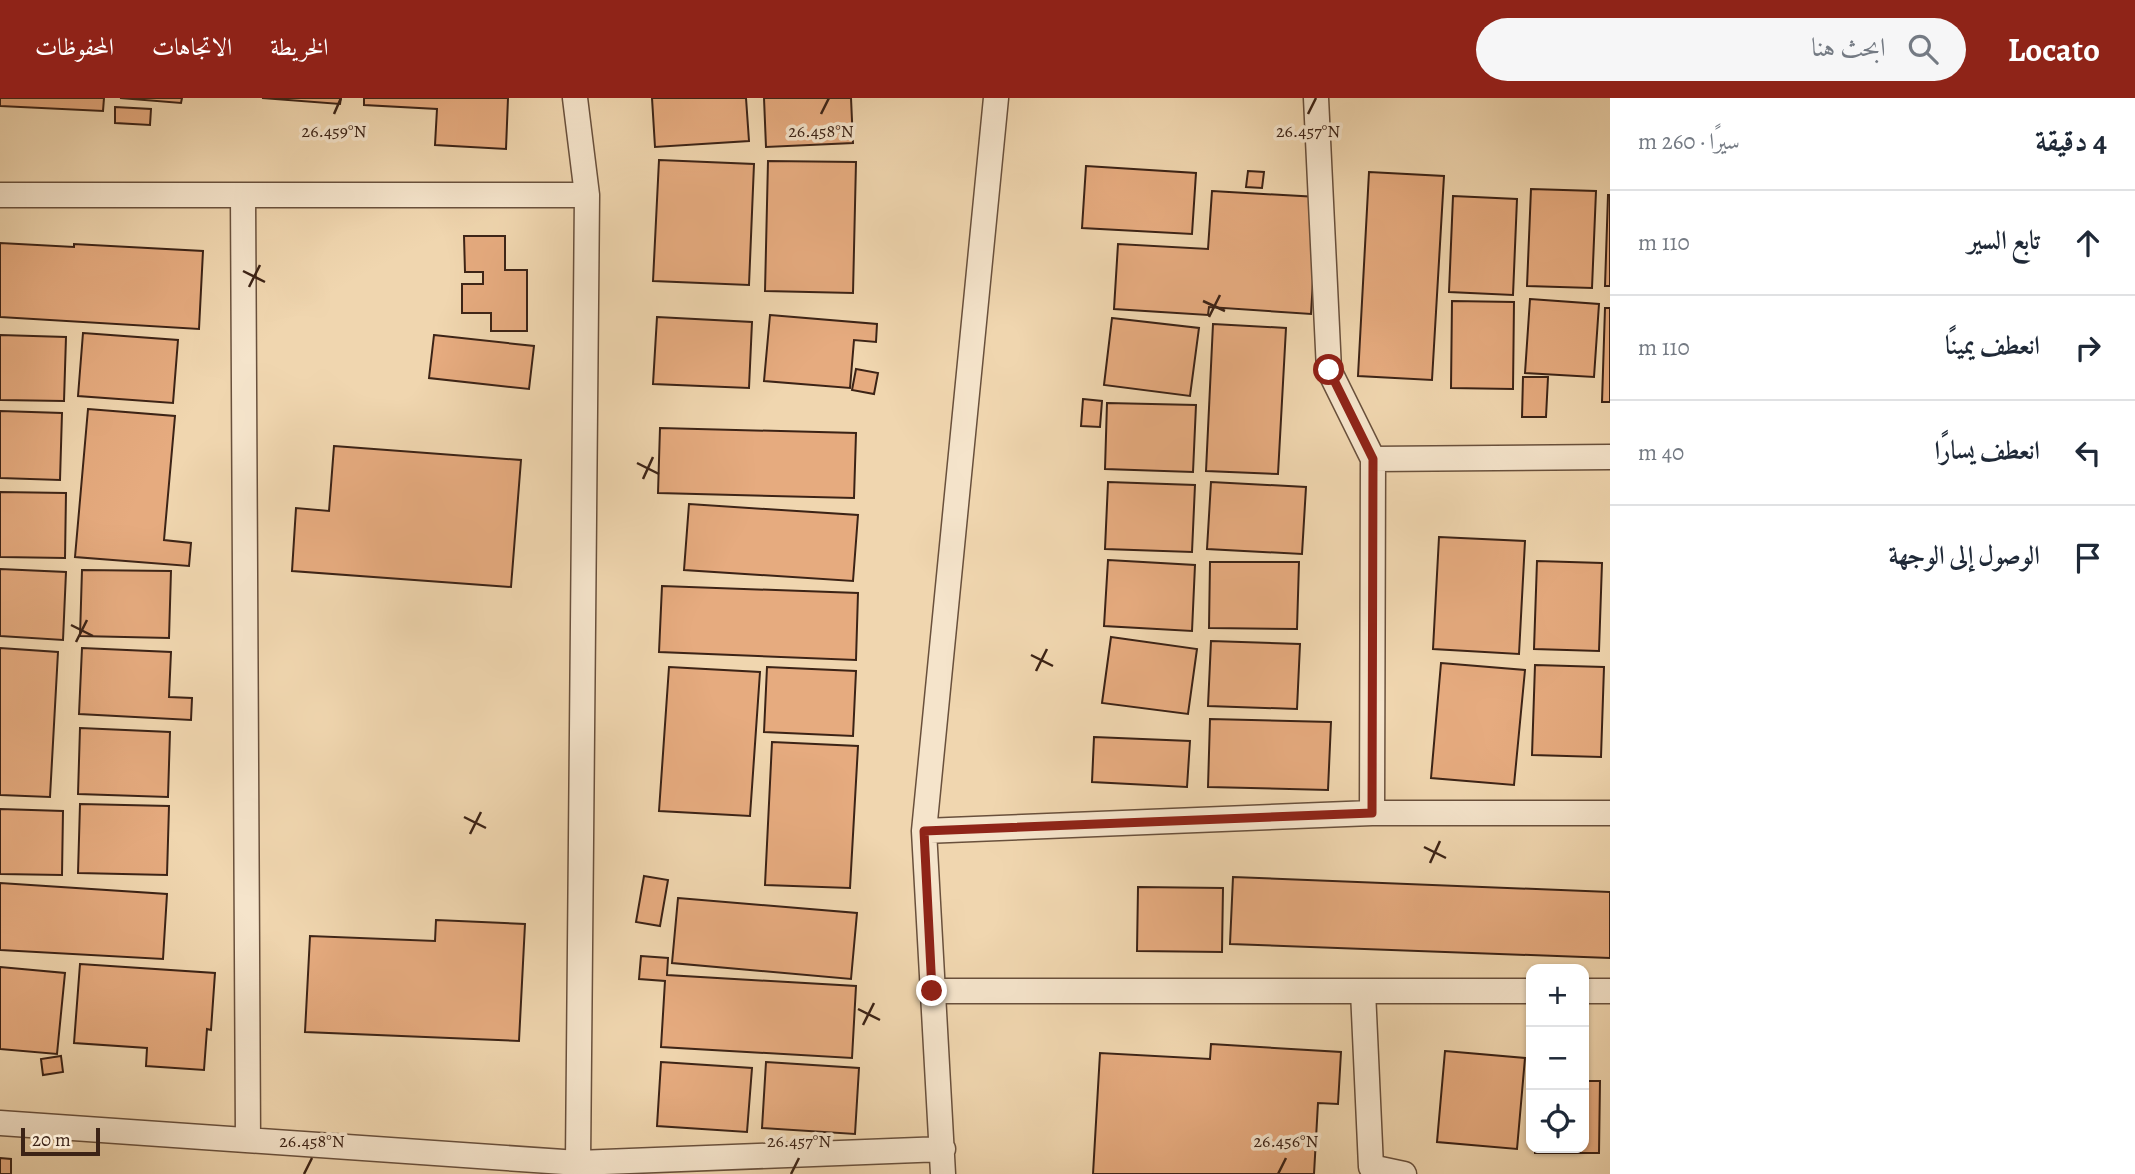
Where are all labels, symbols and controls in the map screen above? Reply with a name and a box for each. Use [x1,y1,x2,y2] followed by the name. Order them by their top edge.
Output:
[1476,18,1966,81] search box
[2008,27,2100,72] text: Locato
[1811,30,1886,65] text: ابحث هنا
[1904,30,1942,68] icon: search
[35,31,114,63] text: المحفوظات
[152,31,232,63] text: الاتجاهات
[270,31,329,63] text: الخريطة
[302,119,366,143] text: 26.459°N
[788,119,854,143] text: 26.458°N
[1276,119,1340,143] text: 26.457°N
[2035,121,2107,161] text: 4 دقيقة
[1638,126,1740,157] text: سيرًا · 260 m
[1968,223,2040,258] text: تابع السير
[2069,224,2107,262] icon: ahead
[1638,227,1690,258] text: 110 m
[1945,328,2040,363] text: انعطف يمينًا
[2069,329,2107,367] icon: right
[1638,332,1690,363] text: 110 m
[1313,354,1344,385] route start
[1934,433,2040,468] text: انعطف يسارًا
[2069,434,2107,472] icon: left
[1638,437,1684,468] text: 40 m
[1888,538,2040,573] text: الوصول إلى الوجهة
[2069,539,2107,577] icon: arrive
[1526,964,1589,1153] map controls
[1526,964,1589,1027] button: +
[916,975,947,1006] route end
[1526,1027,1589,1090] button: −
[1526,1090,1589,1153] button: locate
[21,1125,100,1157] scale bar
[32,1127,71,1153] text: 20 m
[279,1129,345,1153] text: 26.458°N
[767,1129,831,1153] text: 26.457°N
[1254,1129,1319,1153] text: 26.456°N

